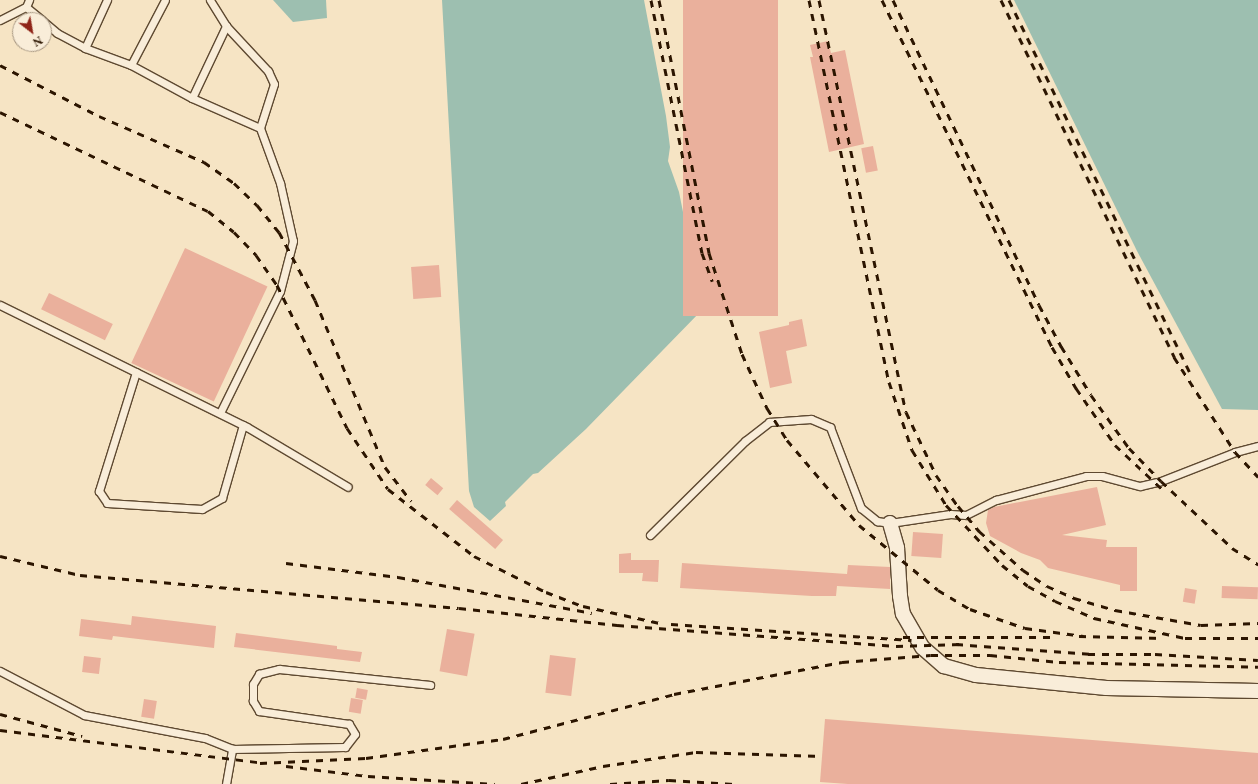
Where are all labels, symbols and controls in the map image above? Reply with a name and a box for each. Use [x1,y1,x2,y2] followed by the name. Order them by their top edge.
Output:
[12,12,52,52] north arrow
[30,33,45,50] text: N

